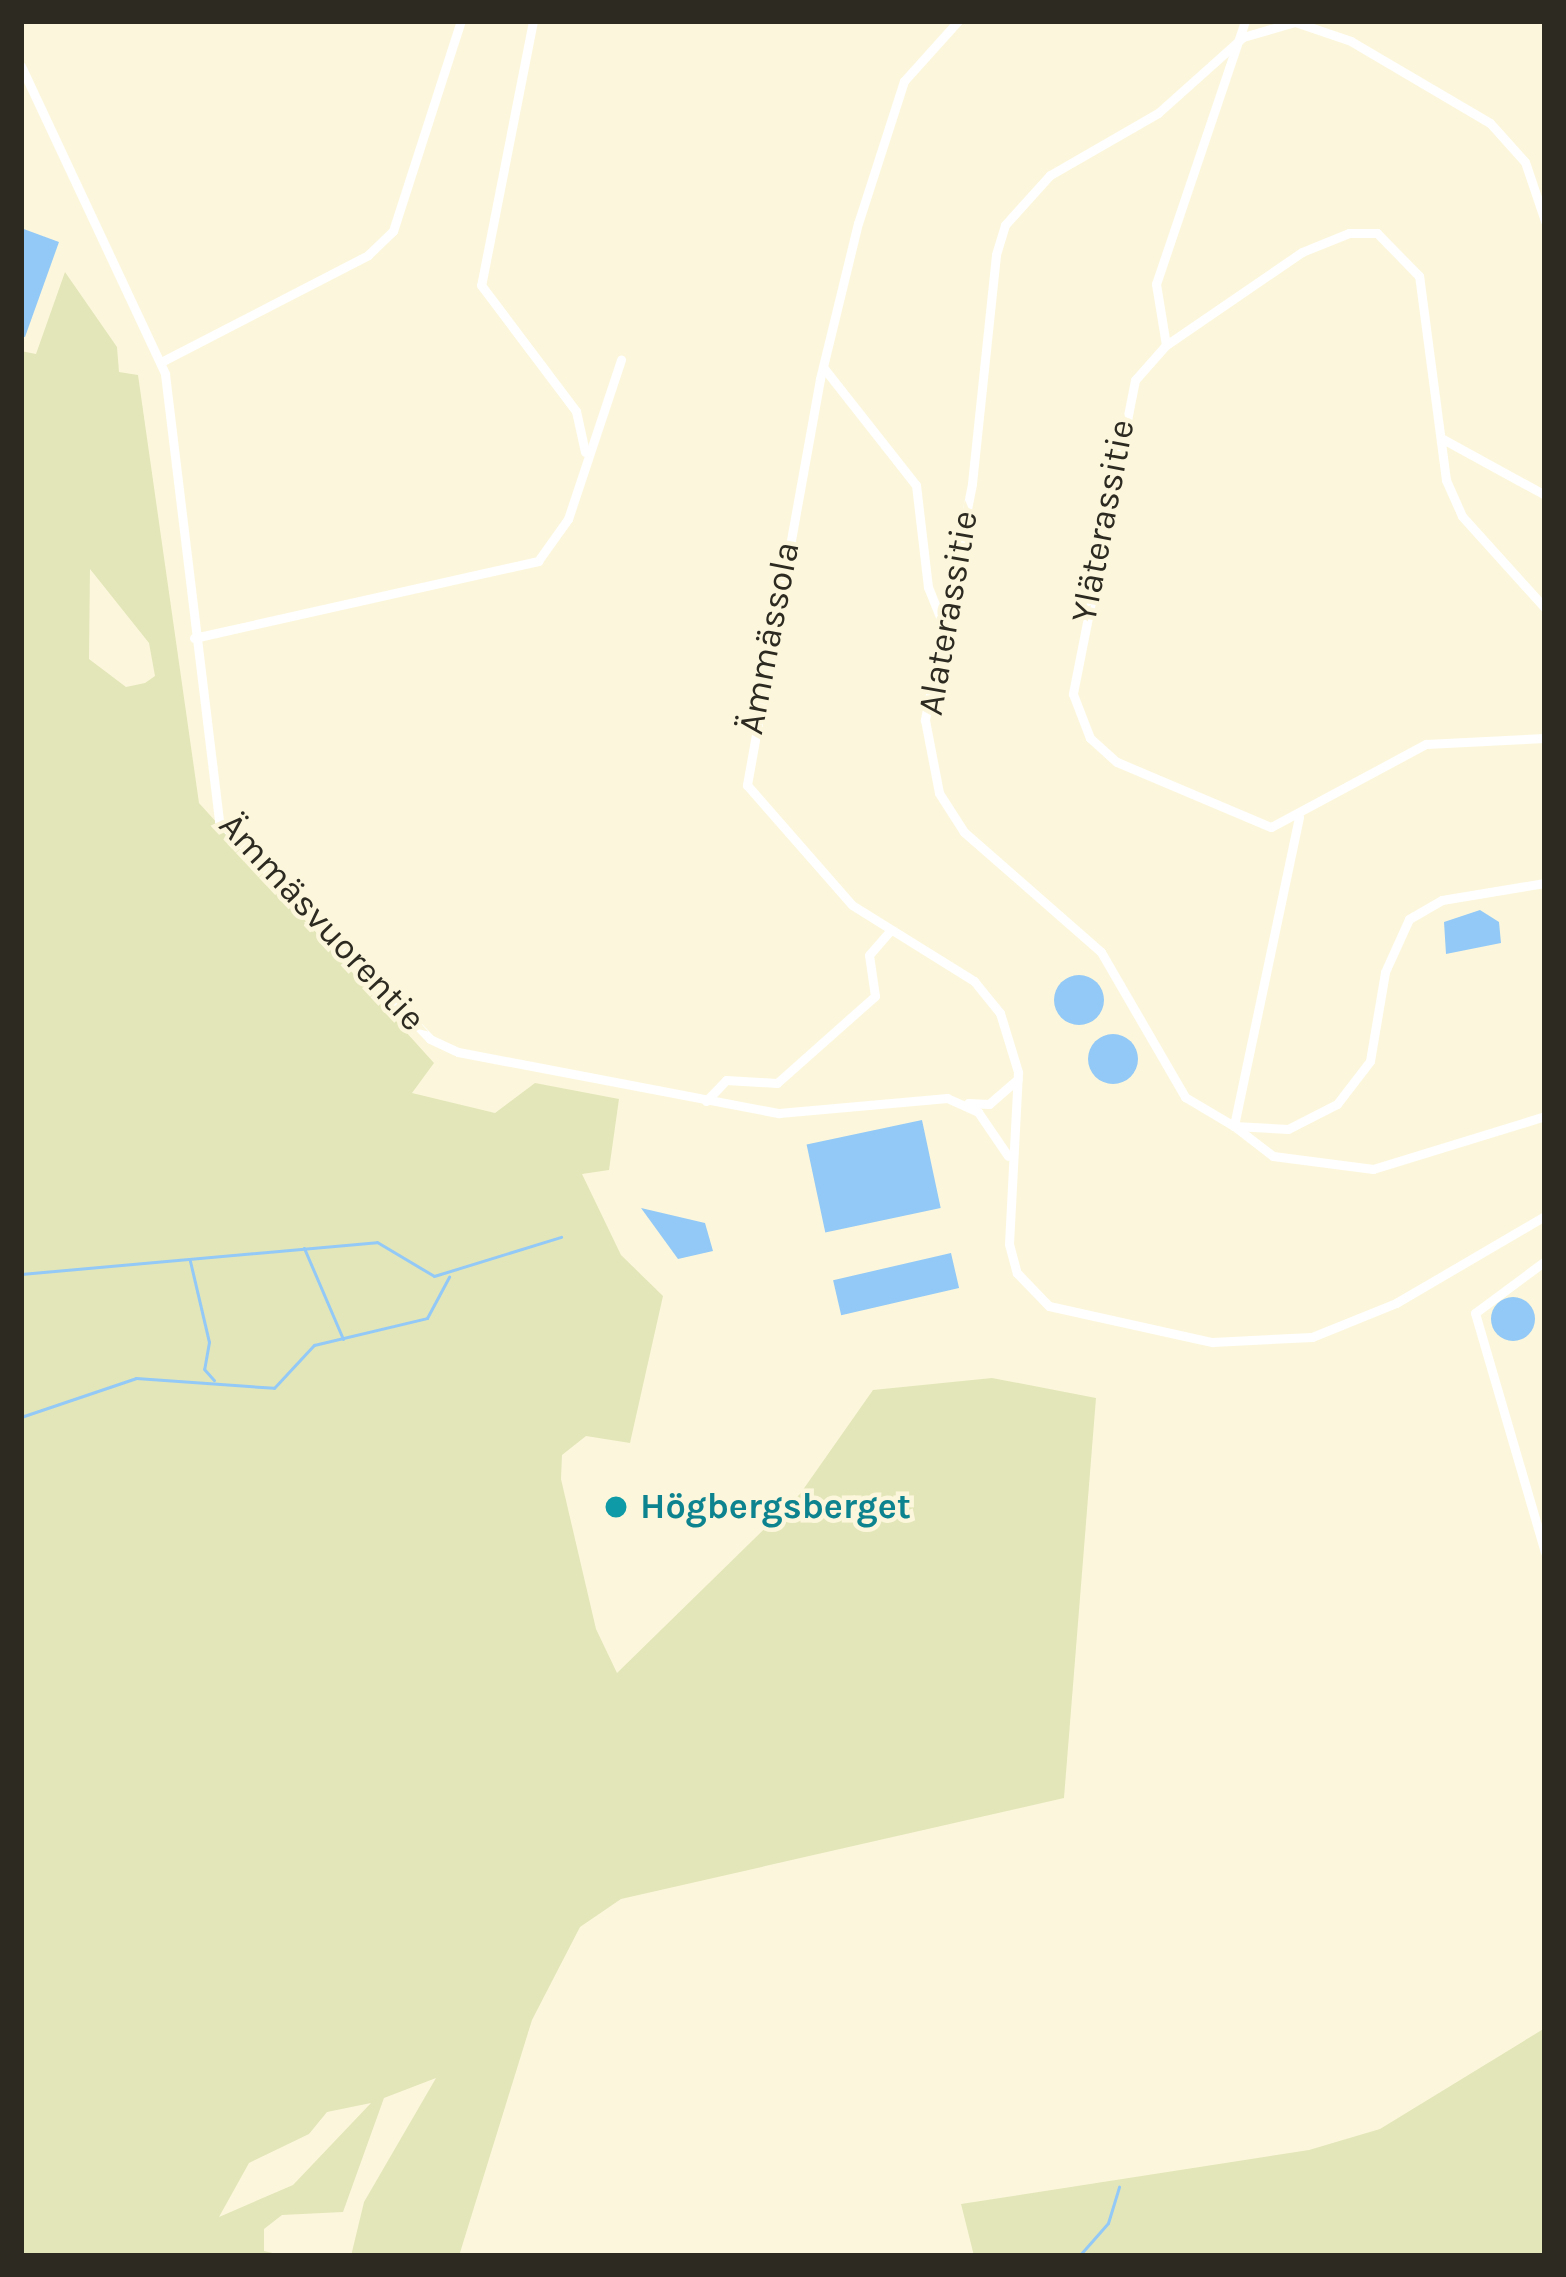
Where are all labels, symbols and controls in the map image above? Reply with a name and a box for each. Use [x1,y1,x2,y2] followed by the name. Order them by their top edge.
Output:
[1062,416,1144,626] street label: Yläterassitie
[909,507,987,719] street label: Alaterassitie
[729,538,809,738] street label: Ämmässola
[210,804,434,1040] street label: Ämmäsvuorentie
[640,1485,911,1529] place label: Högbergsberget
[603,1494,629,1520] marker: Högbergsberget

